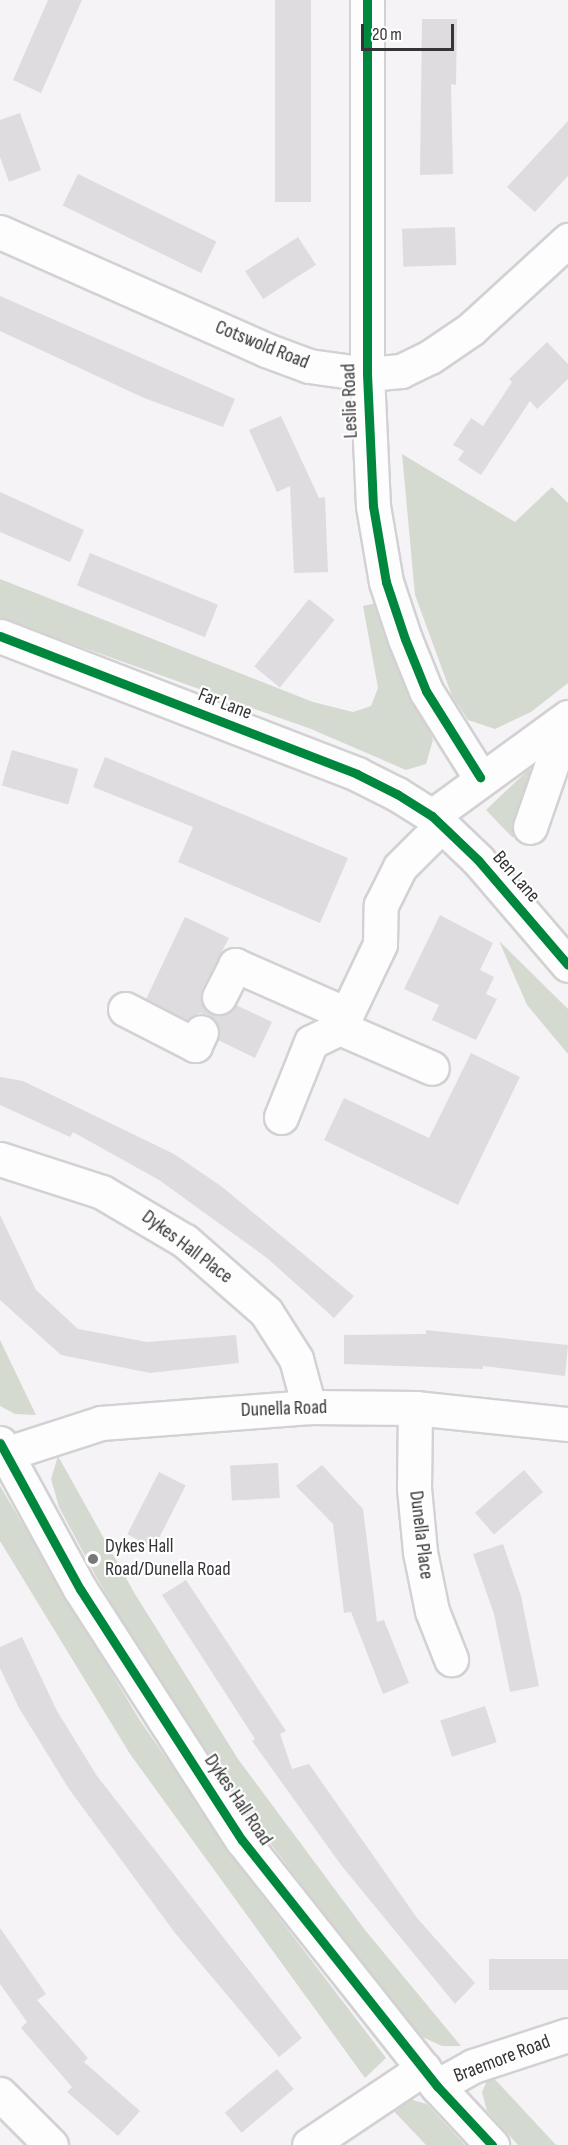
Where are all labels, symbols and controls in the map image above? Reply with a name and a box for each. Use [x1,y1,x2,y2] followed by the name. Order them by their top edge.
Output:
[364,12,457,50] scale bar
[372,24,402,45] text: 20 m
[212,315,312,375] street label: Cotswold Road
[337,363,363,439] street label: Leslie Road
[195,683,255,725] street label: Far Lane
[487,846,545,908] street label: Ben Lane
[137,1205,237,1289] street label: Dykes Hall Place
[240,1395,328,1423] street label: Dunella Road
[404,1489,438,1581] street label: Dunella Place
[105,1535,231,1582] place label: Dykes Hall Road/Dunella Road
[86,1552,100,1566] marker: Dykes Hall Road/Dunella Road
[199,1750,277,1850] street label: Dykes Hall Road
[450,2030,554,2088] street label: Braemore Road

